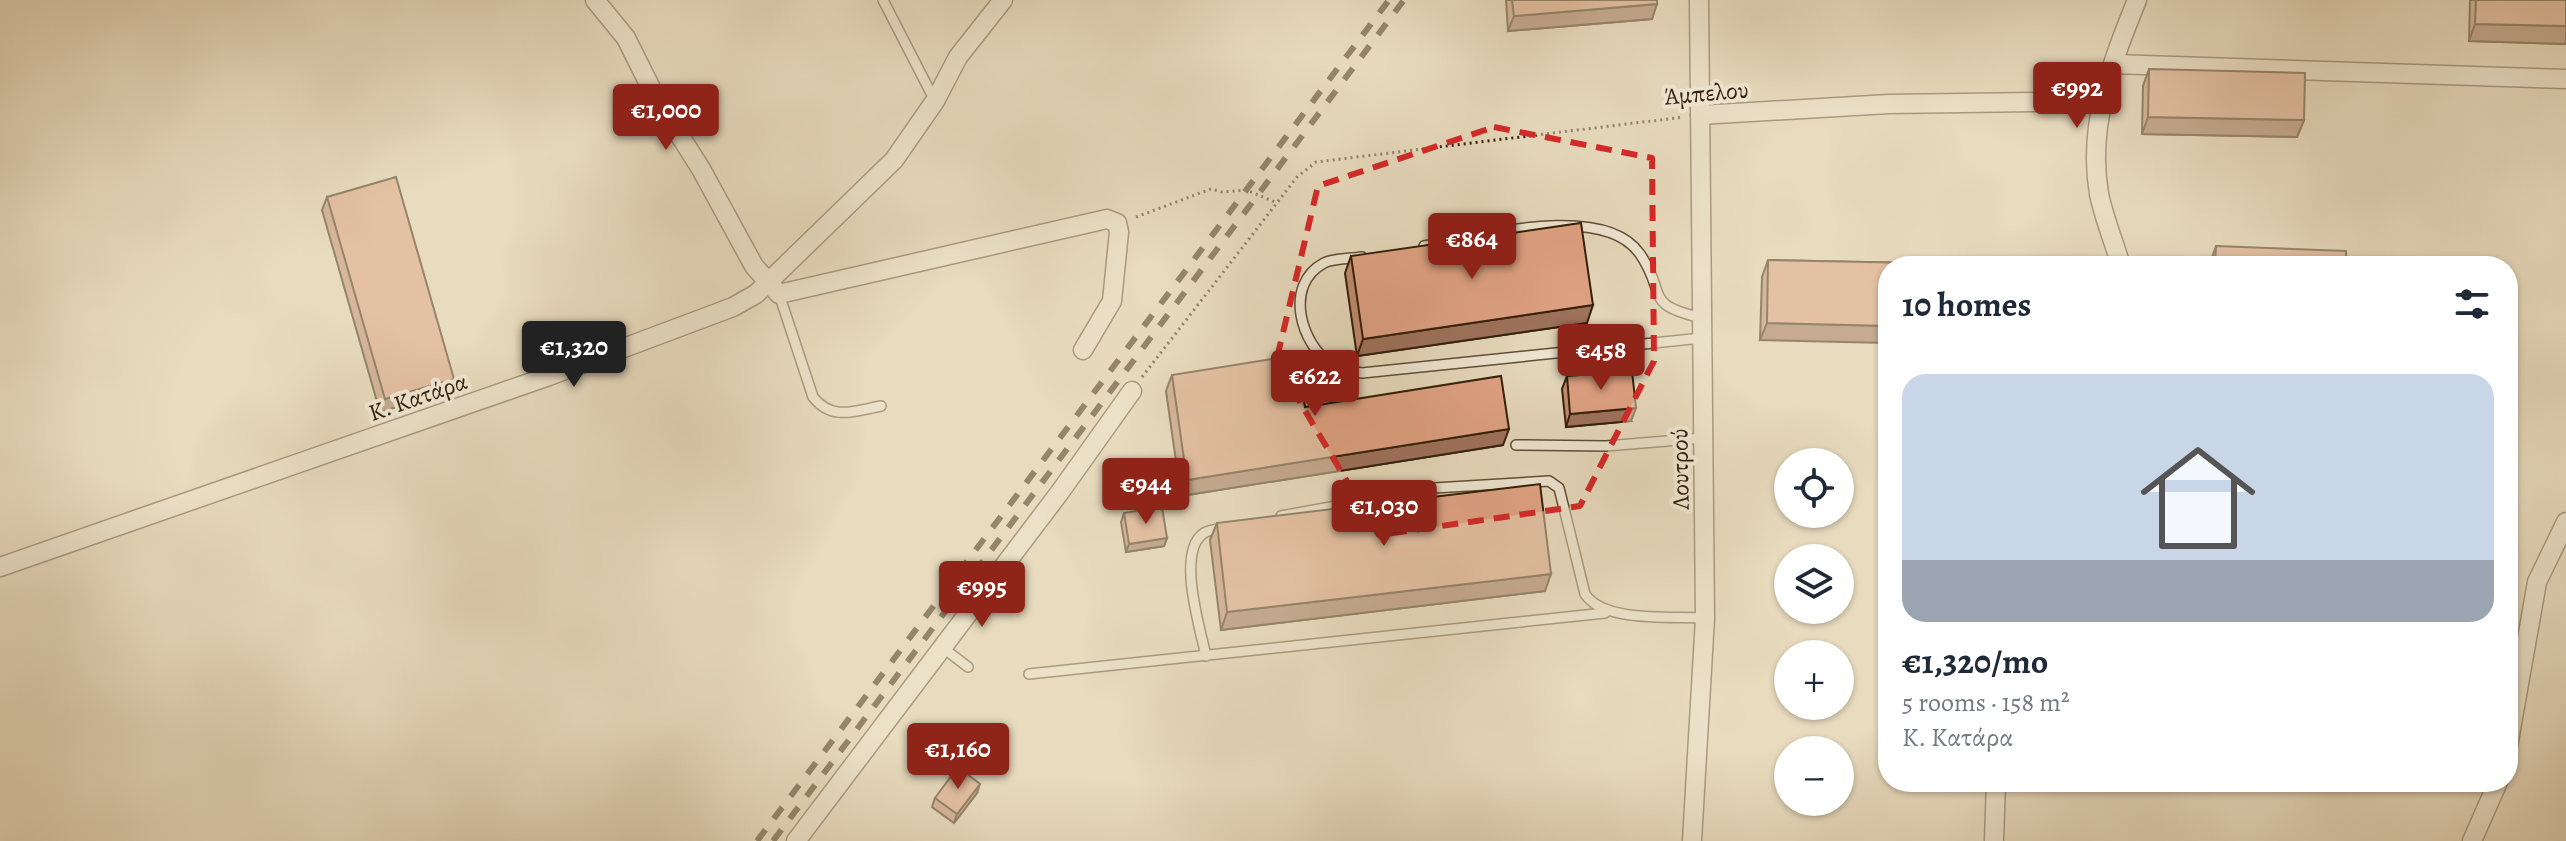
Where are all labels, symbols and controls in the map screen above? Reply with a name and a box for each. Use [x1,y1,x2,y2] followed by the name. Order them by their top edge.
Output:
[2030,62,2124,130] pin: €992
[2051,70,2103,105] text: €992
[1662,73,1750,113] street label: Άμπελου
[601,84,731,152] pin: €1,000
[631,92,701,127] text: €1,000
[1425,213,1519,281] pin: €864
[1446,221,1498,256] text: €864
[1902,281,2031,328] text: 10 homes
[2450,282,2494,326] icon: filters
[509,321,639,389] pin: €1,320
[1554,324,1648,392] pin: €458
[540,329,608,364] text: €1,320
[1576,332,1626,367] text: €458
[1268,350,1362,418] pin: €622
[1289,358,1341,393] text: €622
[364,365,472,429] street label: Κ. Κατάρα
[2126,426,2270,570] icon: home
[1663,428,1697,511] street label: Λουτρού
[1774,448,1854,816] map controls
[1774,448,1854,528] button: locate
[1099,458,1193,526] pin: €944
[1120,466,1172,501] text: €944
[1319,480,1449,548] pin: €1,030
[1350,488,1418,523] text: €1,030
[1774,544,1854,624] button: layers
[935,561,1029,629] pin: €995
[957,569,1007,604] text: €995
[1902,638,2048,685] text: €1,320/mo
[1774,640,1854,720] button: +
[1902,685,2069,720] text: 5 rooms · 158 m²
[1902,720,2013,755] text: Κ. Κατάρα
[893,723,1023,791] pin: €1,160
[925,731,991,766] text: €1,160
[1774,736,1854,816] button: −

